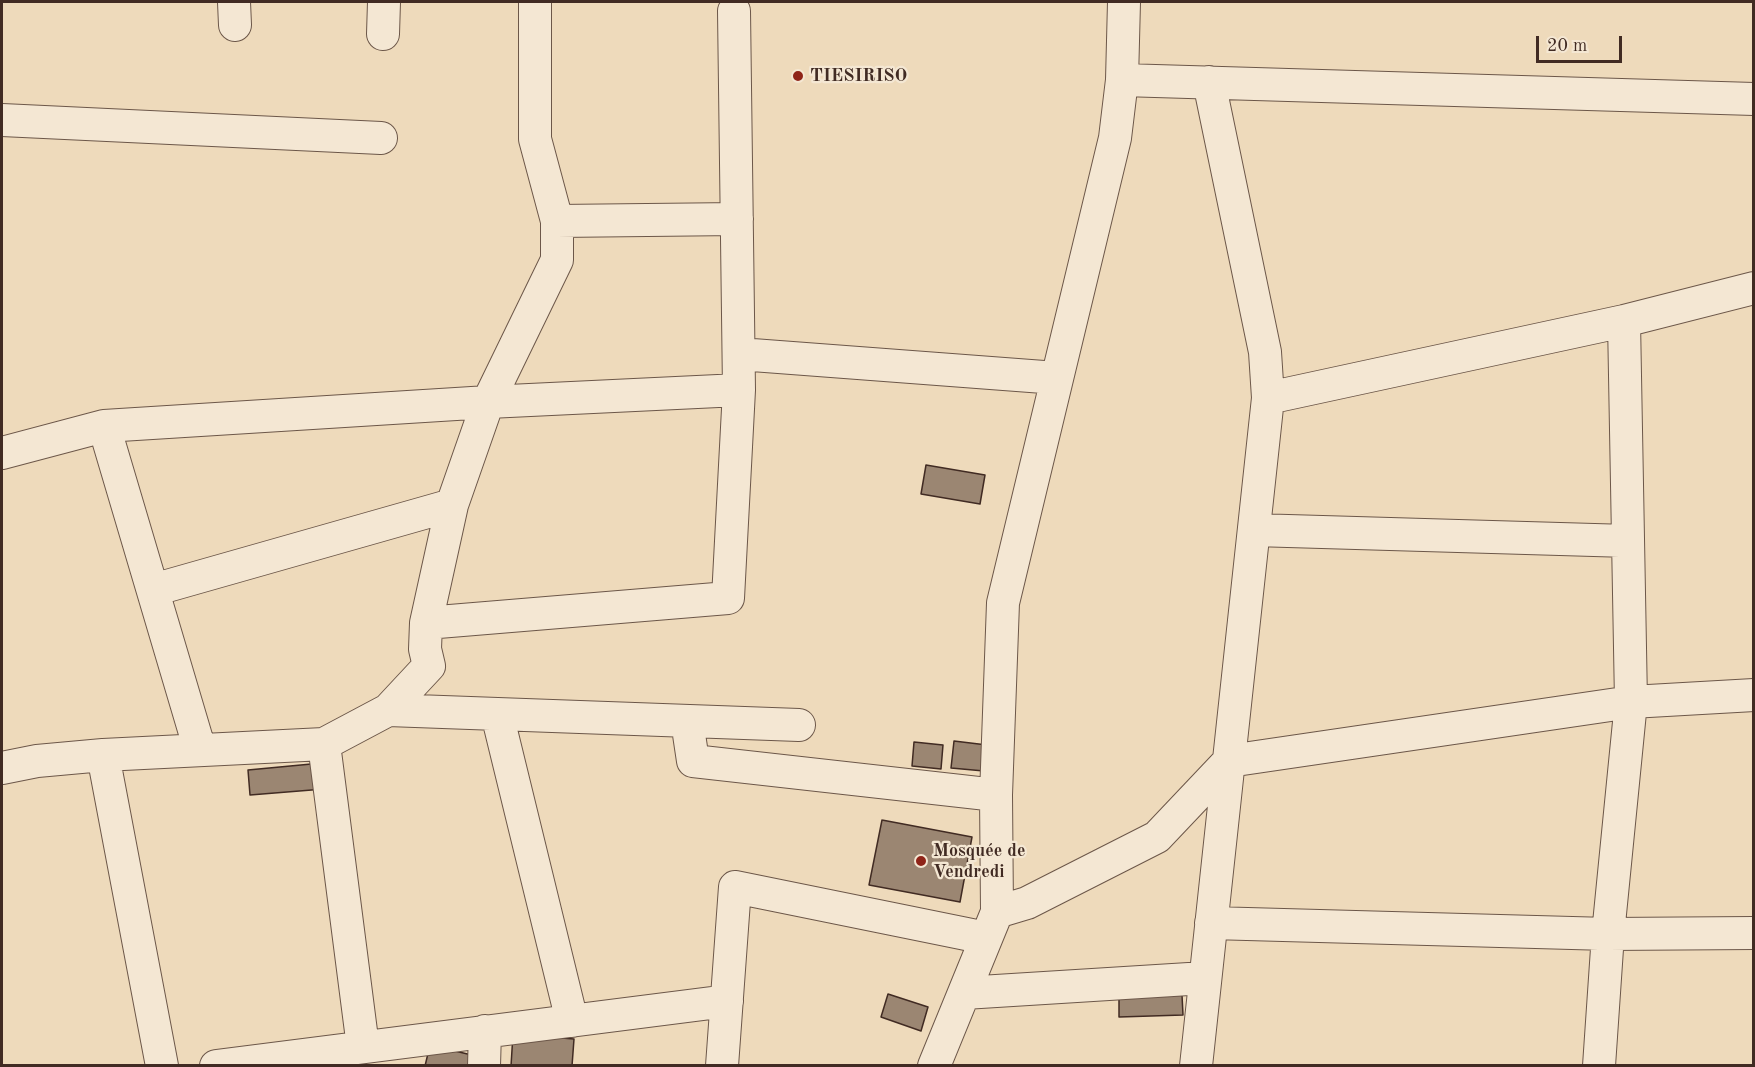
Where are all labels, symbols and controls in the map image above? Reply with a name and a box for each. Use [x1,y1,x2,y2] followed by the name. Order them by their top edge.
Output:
[1539,24,1624,62] scale bar
[1547,37,1587,55] text: 20 m
[810,65,907,87] place label: TIESIRISO
[791,69,805,83] marker: TIESIRISO
[933,840,1025,882] place label: Mosquée de Vendredi
[914,854,928,868] marker: Mosquée de Vendredi

